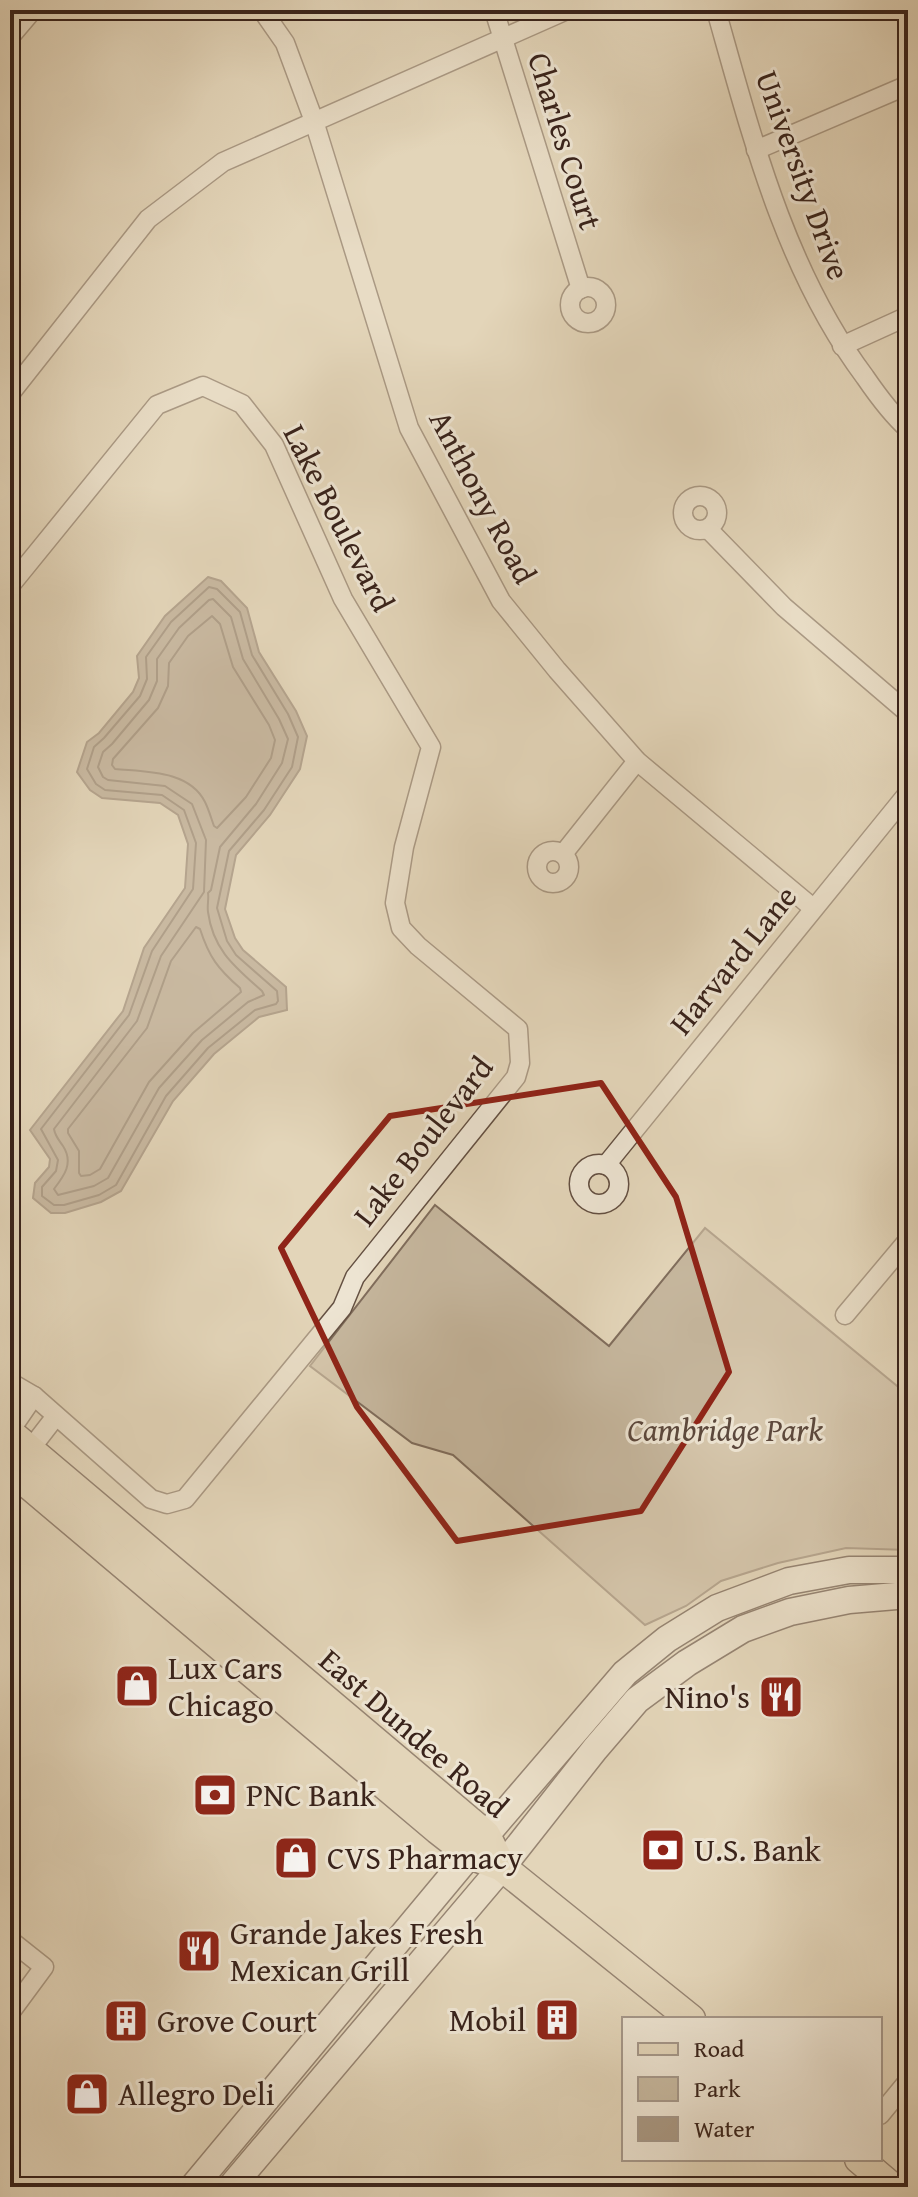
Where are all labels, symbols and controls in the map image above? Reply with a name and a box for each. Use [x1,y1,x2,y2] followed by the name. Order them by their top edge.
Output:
[516,47,615,235] street label: Charles Court
[744,64,863,286] street label: University Drive
[418,401,549,592] street label: Anthony Road
[272,416,407,620] street label: Lake Boulevard
[657,875,808,1045] street label: Harvard Lane
[341,1046,504,1236] street label: Lake Boulevard
[627,1406,823,1453] park label: Cambridge Park
[309,1637,520,1828] street label: East Dundee Road
[168,1644,283,1728] place label: Lux Cars Chicago
[113,1662,161,1710] shop icon: Lux Cars Chicago
[665,1673,750,1720] place label: Nino's
[757,1673,805,1721] restaurant icon: Nino's
[191,1771,239,1819] bank icon: PNC Bank
[246,1771,377,1818] place label: PNC Bank
[639,1826,687,1874] bank icon: U.S. Bank
[694,1826,822,1873] place label: U.S. Bank
[272,1834,320,1882] shop icon: CVS Pharmacy
[327,1834,523,1881] place label: CVS Pharmacy
[230,1909,484,1993] place label: Grande Jakes Fresh Mexican Grill
[175,1927,223,1975] restaurant icon: Grande Jakes Fresh Mexican Grill
[449,1996,526,2043] place label: Mobil
[533,1996,581,2044] building icon: Mobil
[102,1997,150,2045] building icon: Grove Court
[157,1997,317,2044] place label: Grove Court
[622,2017,882,2161] legend
[694,2031,744,2066] text: Road
[63,2070,111,2118] shop icon: Allegro Deli
[118,2070,275,2117] place label: Allegro Deli
[694,2071,741,2106] text: Park
[694,2111,755,2146] text: Water

